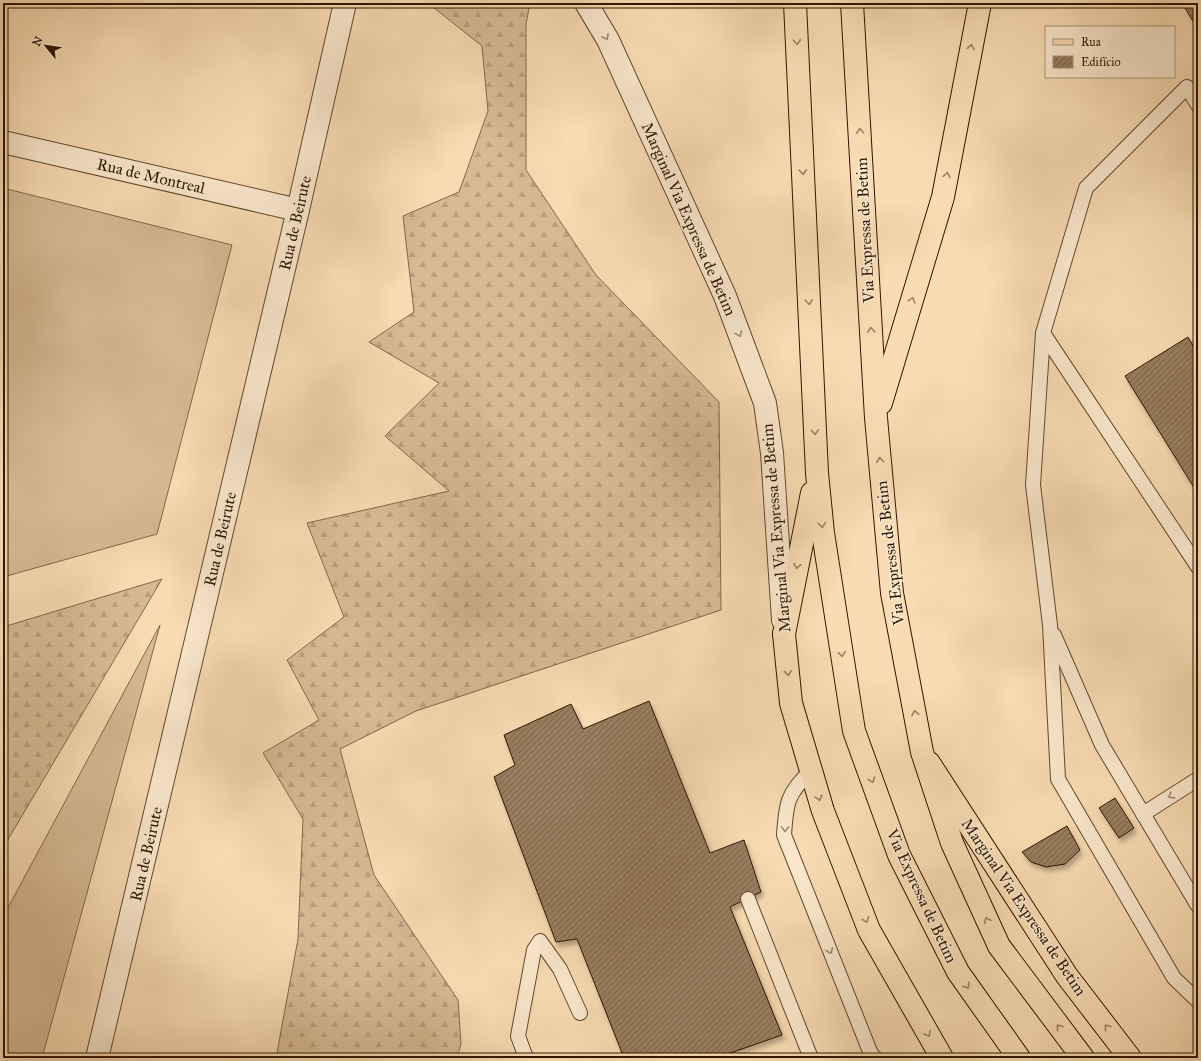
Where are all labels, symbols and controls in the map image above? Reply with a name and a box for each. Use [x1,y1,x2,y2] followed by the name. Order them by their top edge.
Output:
[26,26,66,66] north arrow
[1045,26,1175,78] legend
[601,33,608,40] one-way arrow
[30,34,46,49] text: N
[1081,35,1102,49] text: Rua
[793,39,801,45] one-way arrow
[966,44,975,50] one-way arrow
[1081,55,1121,69] text: Edifício
[637,119,741,320] street label: Marginal Via Expressa de Betim
[855,128,864,134] one-way arrow
[95,154,208,198] street label: Rua de Montreal
[852,156,878,304] street label: Via Expressa de Betim
[798,169,807,175] one-way arrow
[942,172,951,178] one-way arrow
[275,173,315,272] street label: Rua de Beirute
[907,297,916,304] one-way arrow
[804,299,813,305] one-way arrow
[867,327,876,333] one-way arrow
[735,331,743,338] one-way arrow
[757,422,796,633] street label: Marginal Via Expressa de Betim
[810,429,819,435] one-way arrow
[876,457,885,463] one-way arrow
[872,479,908,627] street label: Via Expressa de Betim
[200,489,240,588] street label: Rua de Beirute
[817,522,826,528] one-way arrow
[794,563,802,569] one-way arrow
[837,651,846,657] one-way arrow
[783,670,792,676] one-way arrow
[911,710,919,717] one-way arrow
[867,776,875,783] one-way arrow
[1168,792,1175,799] one-way arrow
[815,795,823,802] one-way arrow
[126,804,166,903] street label: Rua de Beirute
[957,815,1091,1000] street label: Marginal Via Expressa de Betim
[882,825,962,966] street label: Via Expressa de Betim
[781,826,789,832] one-way arrow
[861,916,869,923] one-way arrow
[984,916,992,924] one-way arrow
[825,946,833,954] one-way arrow
[963,982,970,989] one-way arrow
[1057,1024,1064,1031] one-way arrow
[1104,1025,1111,1032] one-way arrow
[924,1030,931,1037] one-way arrow

